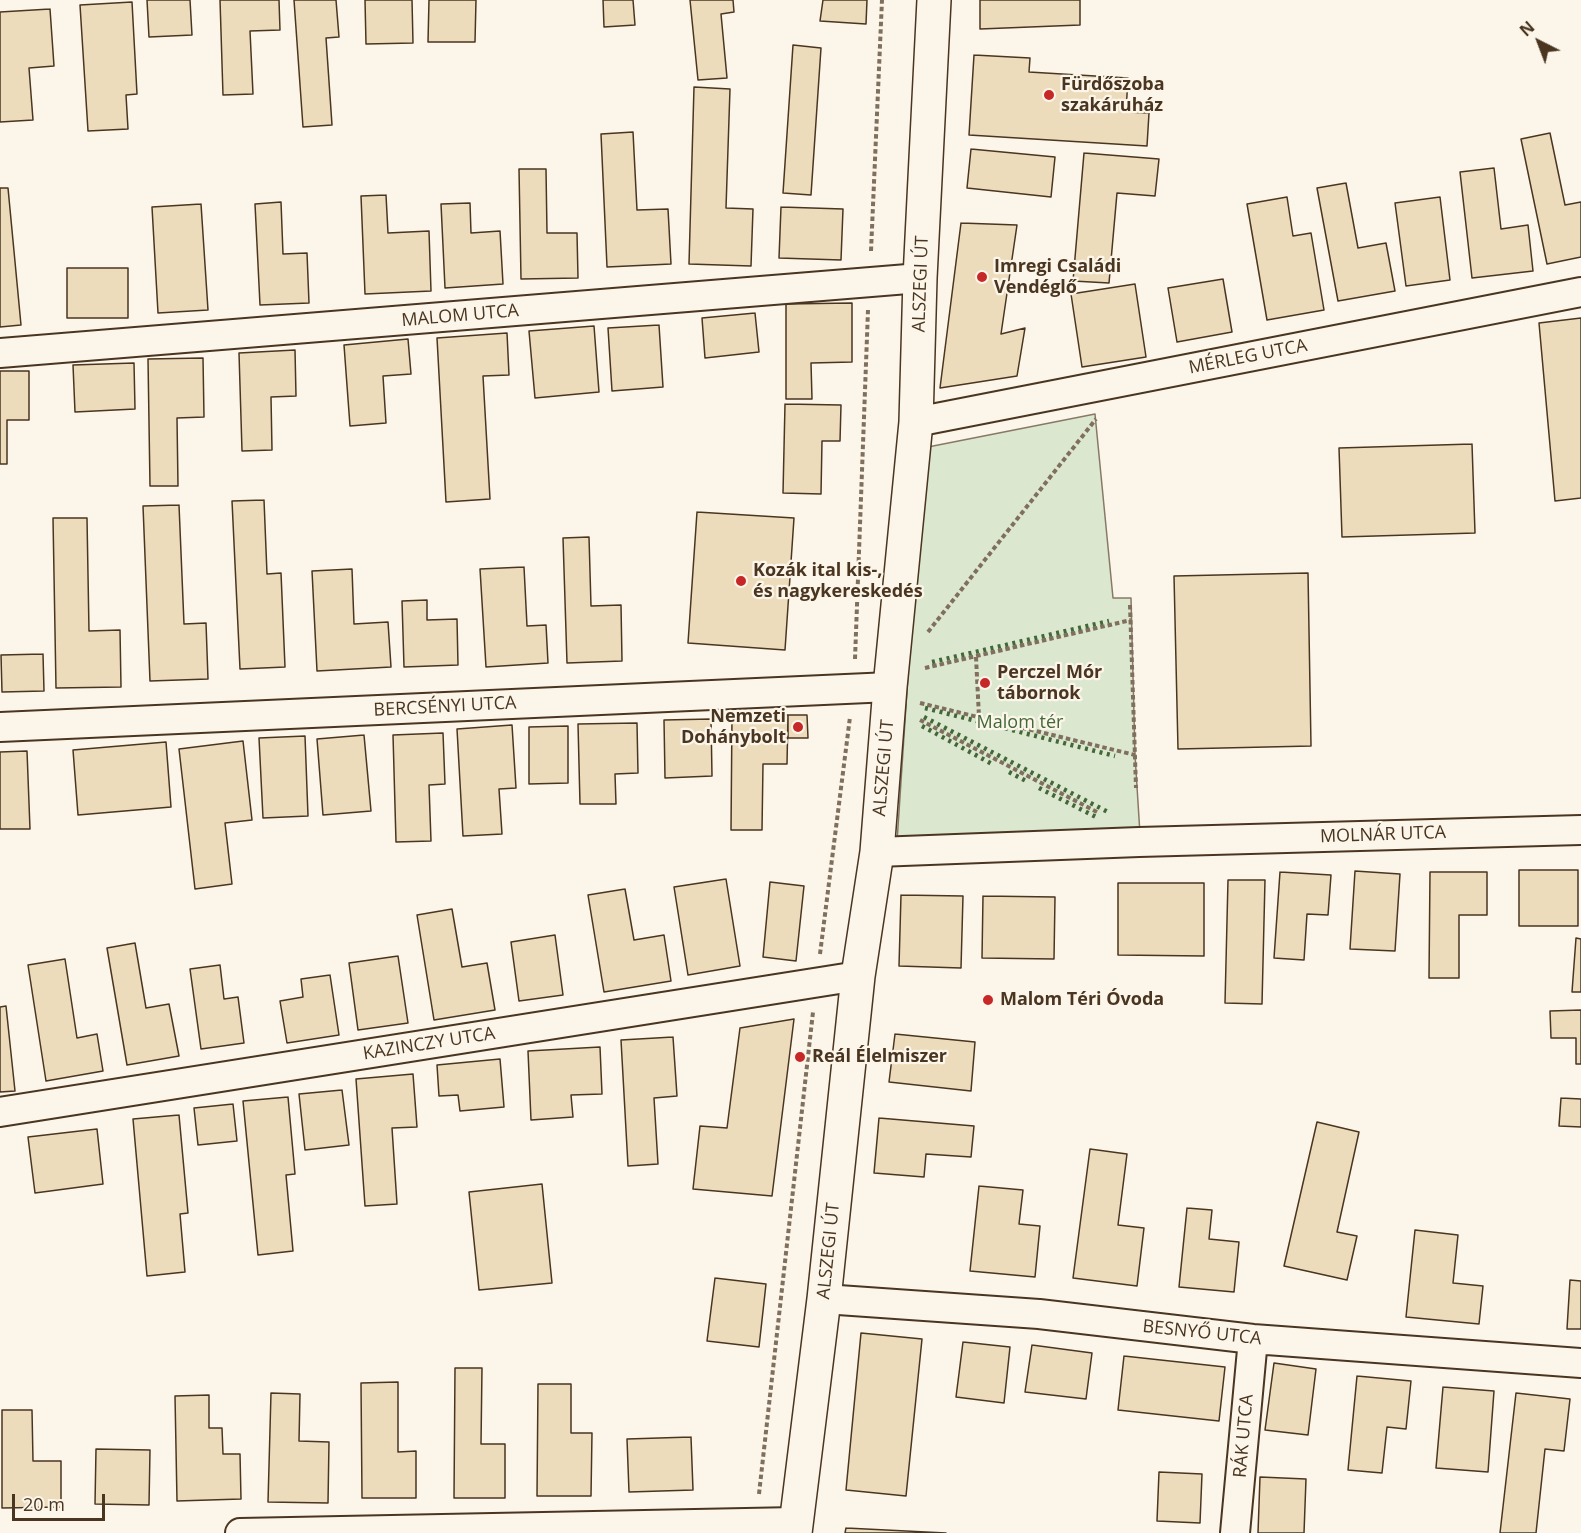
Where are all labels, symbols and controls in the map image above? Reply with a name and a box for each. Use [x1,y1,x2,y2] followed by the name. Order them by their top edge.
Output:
[1509,12,1569,72] north arrow
[1515,16,1539,41] text: N
[1061,74,1165,116] place label: Fürdőszoba szakáruház
[1042,88,1056,102] marker: Fürdőszoba szakáruház
[909,235,933,333] street label: ALSZEGI ÚT
[994,256,1121,298] place label: Imregi Családi Vendéglő
[975,270,989,284] marker: Imregi Családi Vendéglő
[400,300,520,332] street label: MALOM UTCA
[1187,335,1309,379] street label: MÉRLEG UTCA
[753,560,923,602] place label: Kozák ital kis-, és nagykereskedés
[734,574,748,588] marker: Kozák ital kis-, és nagykereskedés
[997,662,1102,704] place label: Perczel Mór tábornok
[978,676,992,690] marker: Perczel Mór tábornok
[373,692,517,722] street label: BERCSÉNYI UTCA
[681,706,786,748] place label: Nemzeti Dohánybolt
[977,712,1063,734] park label: Malom tér
[869,719,899,817] street label: ALSZEGI ÚT
[791,720,805,734] marker: Nemzeti Dohánybolt
[1320,822,1446,848] street label: MOLNÁR UTCA
[1000,989,1164,1011] place label: Malom Téri Óvoda
[981,993,995,1007] marker: Malom Téri Óvoda
[361,1023,497,1065] street label: KAZINCZY UTCA
[812,1046,947,1068] place label: Reál Élelmiszer
[793,1050,807,1064] marker: Reál Élelmiszer
[813,1202,845,1300] street label: ALSZEGI ÚT
[1141,1316,1263,1350] street label: BESNYŐ UTCA
[1230,1393,1258,1479] street label: RÁK UTCA
[15,1482,108,1520] scale bar
[23,1492,65,1516] text: 20 m

